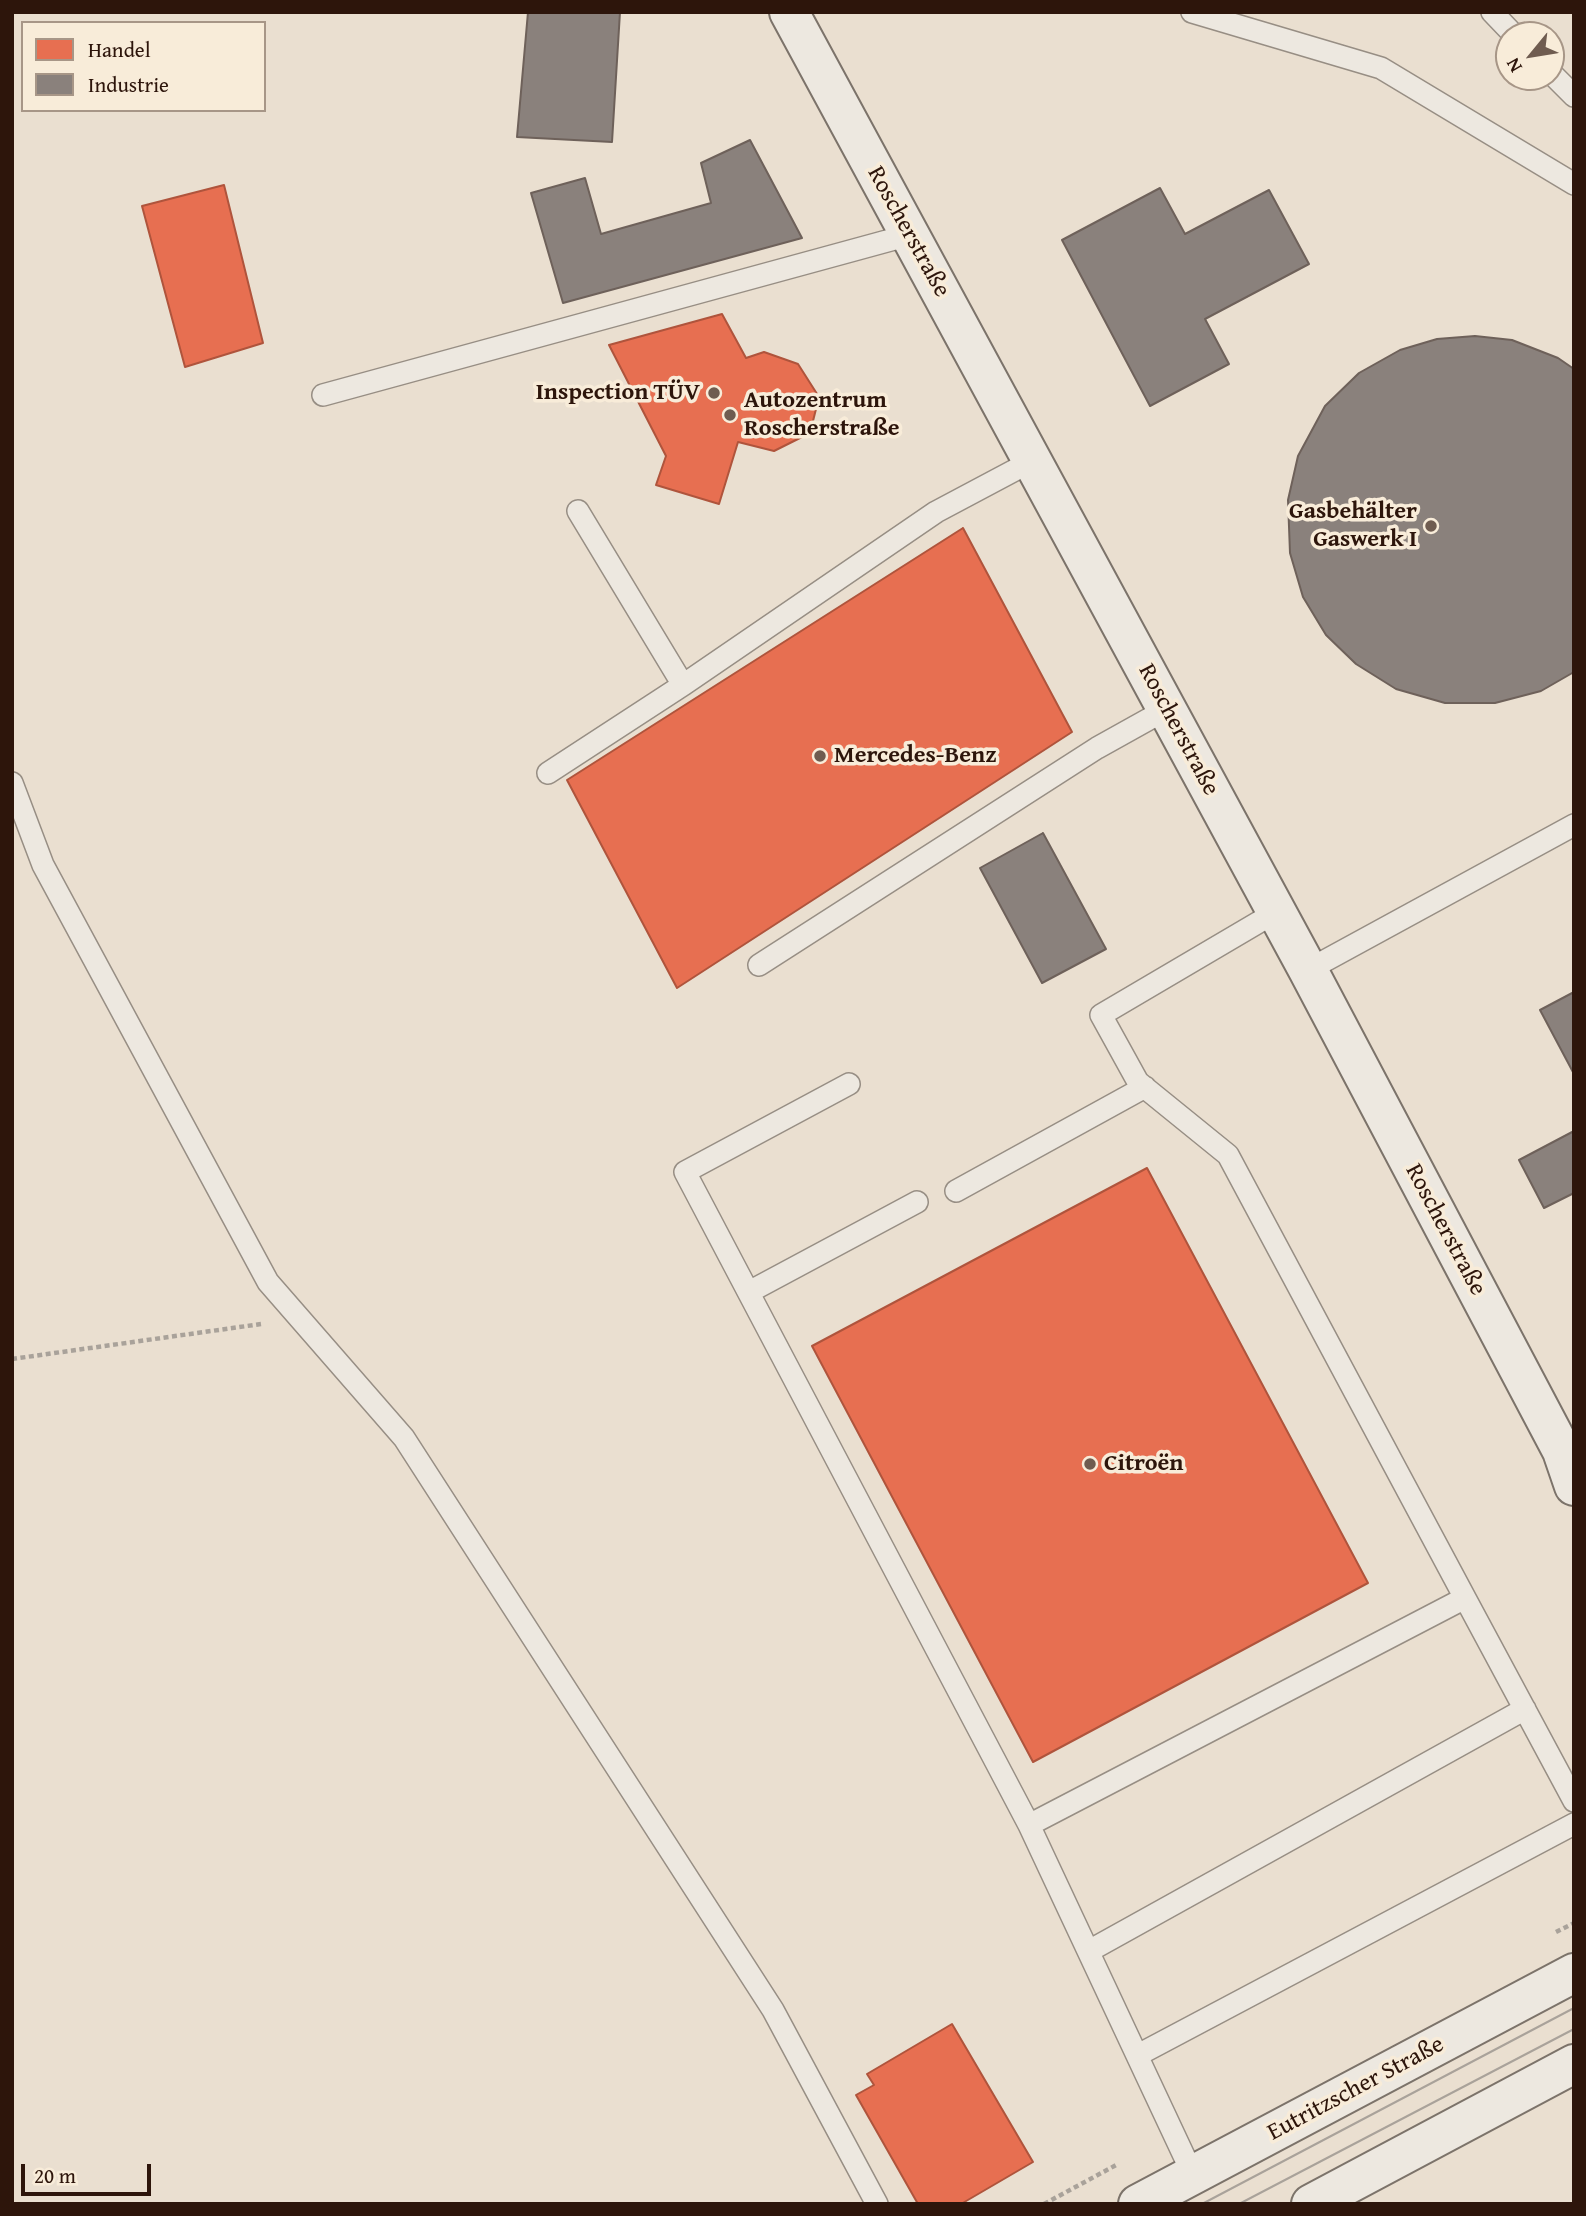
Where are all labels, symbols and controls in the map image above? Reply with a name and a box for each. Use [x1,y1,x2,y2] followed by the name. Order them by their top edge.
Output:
[21,21,266,112] legend
[1495,21,1565,91] north arrow
[88,34,151,65] text: Handel
[1498,53,1529,78] text: N
[88,69,169,100] text: Industrie
[860,162,956,302] street label: Roscherstraße
[536,379,700,407] place label: Inspection TÜV
[706,385,722,401] marker: Inspection TÜV
[744,387,900,443] place label: Autozentrum Roscherstraße
[722,407,738,423] marker: Autozentrum Roscherstraße
[1289,498,1417,554] place label: Gasbehälter Gaswerk I
[1423,518,1439,534] marker: Gasbehälter Gaswerk I
[1131,659,1225,801] street label: Roscherstraße
[834,742,997,770] place label: Mercedes-Benz
[812,748,828,764] marker: Mercedes-Benz
[1398,1159,1492,1301] street label: Roscherstraße
[1104,1450,1184,1478] place label: Citroën
[1082,1456,1098,1472] marker: Citroën
[1263,2030,1449,2148] street label: Eutritzscher Straße
[24,2150,154,2194] scale bar
[34,2160,76,2191] text: 20 m

